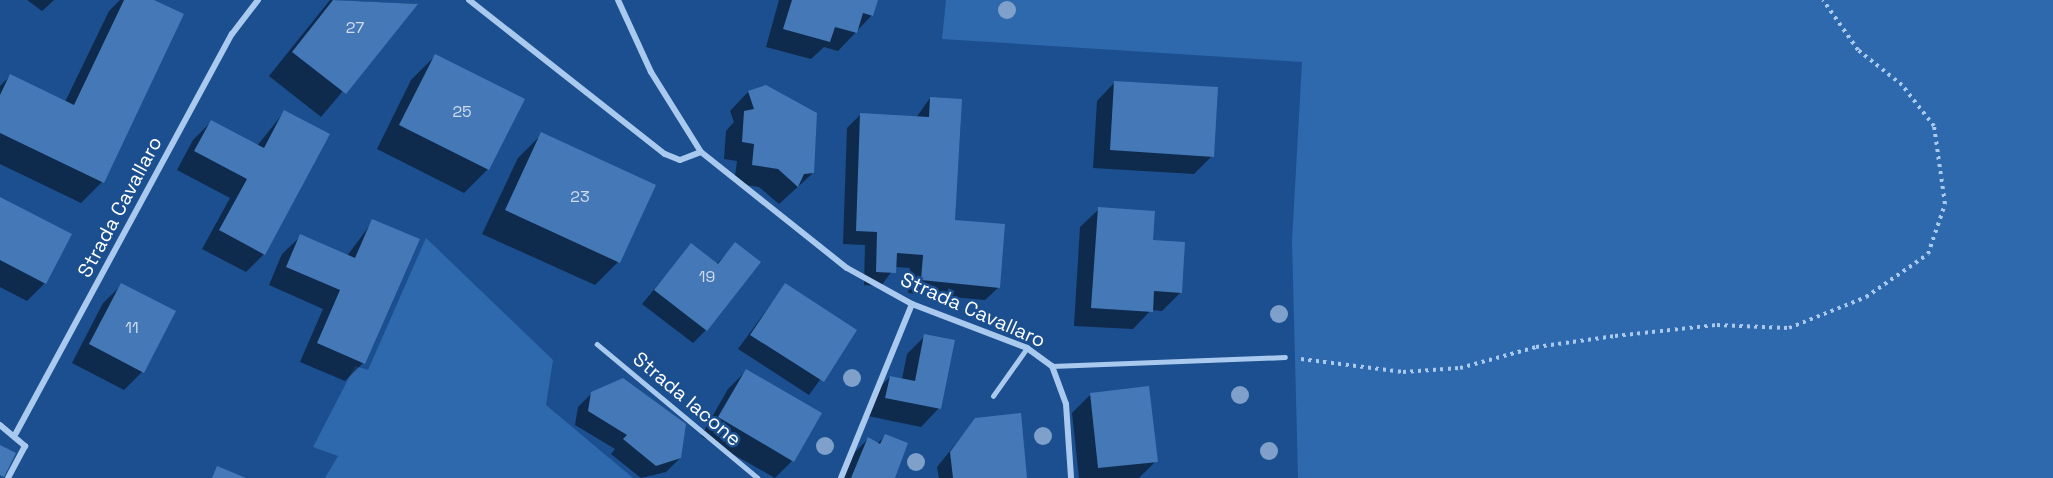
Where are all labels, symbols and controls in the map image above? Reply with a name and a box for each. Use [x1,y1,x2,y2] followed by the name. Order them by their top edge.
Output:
[346,18,364,38] house number: 27
[452,102,472,122] house number: 25
[73,132,167,282] street label: Strada Cavallaro
[570,187,590,207] house number: 23
[699,267,715,287] house number: 19
[897,267,1049,353] street label: Strada Cavallaro
[125,318,139,338] house number: 11
[628,347,746,451] street label: Strada Iacone

